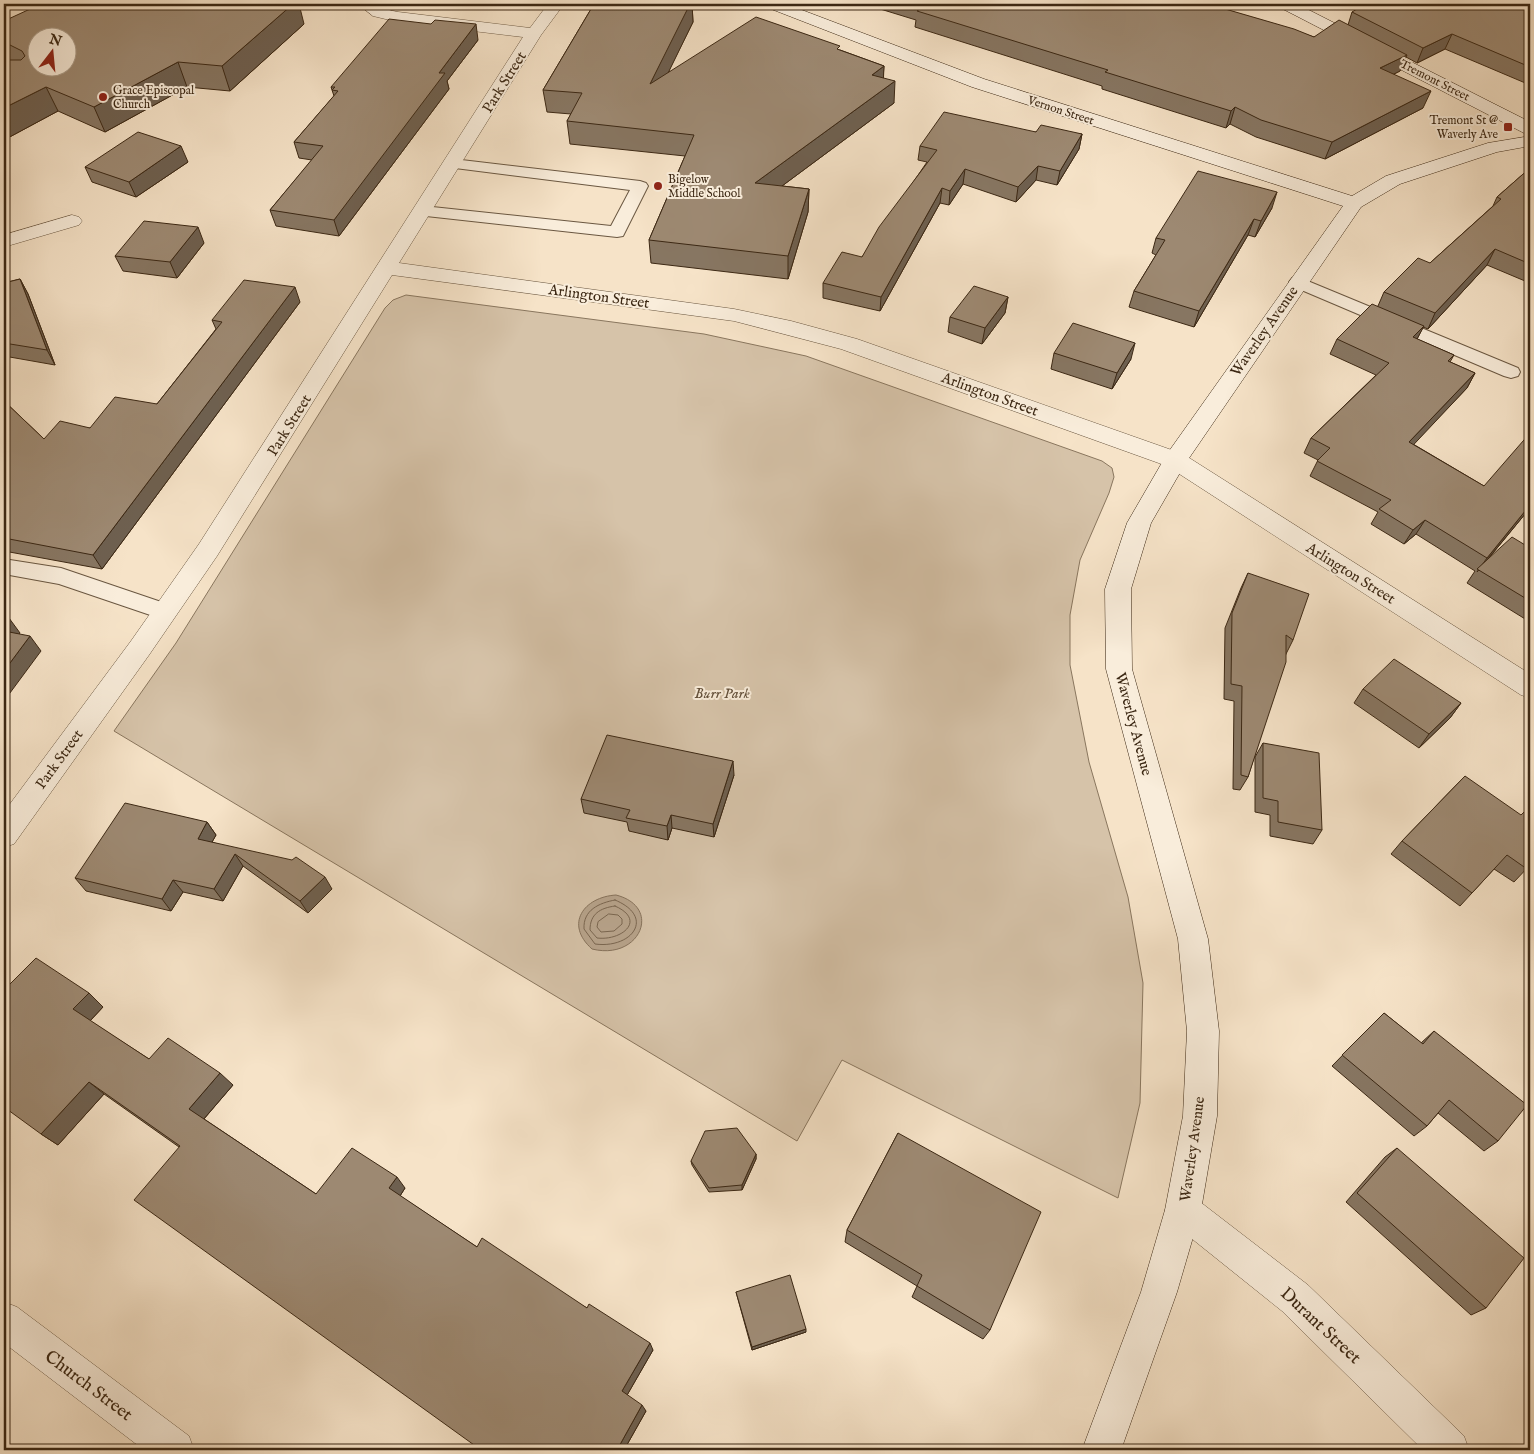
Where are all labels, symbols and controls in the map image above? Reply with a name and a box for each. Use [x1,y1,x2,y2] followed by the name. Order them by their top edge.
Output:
[28,28,78,78] north arrow
[46,30,64,51] text: N
[478,48,531,117] street label: Park Street
[1397,56,1472,104] street label: Tremont Street
[113,83,195,112] place label: Grace Episcopal Church
[97,91,109,103] marker: Grace Episcopal Church
[1025,92,1096,128] street label: Vernon Street
[1430,113,1498,142] place label: Tremont St @ Waverly Ave
[1502,121,1514,133] marker: Tremont St @ Waverly Ave
[668,172,741,201] place label: Bigelow Middle School
[652,180,664,192] marker: Bigelow Middle School
[546,280,651,313] street label: Arlington Street
[1226,282,1303,380] street label: Waverley Avenue
[938,368,1041,421] street label: Arlington Street
[263,391,316,460] street label: Park Street
[1302,538,1399,608] street label: Arlington Street
[1111,670,1156,778] street label: Waverley Avenue
[694,684,750,703] park label: Burr Park
[31,726,87,793] street label: Park Street
[1176,1095,1209,1203] street label: Waverley Avenue
[1275,1283,1365,1369] street label: Durant Street
[40,1346,137,1427] street label: Church Street

